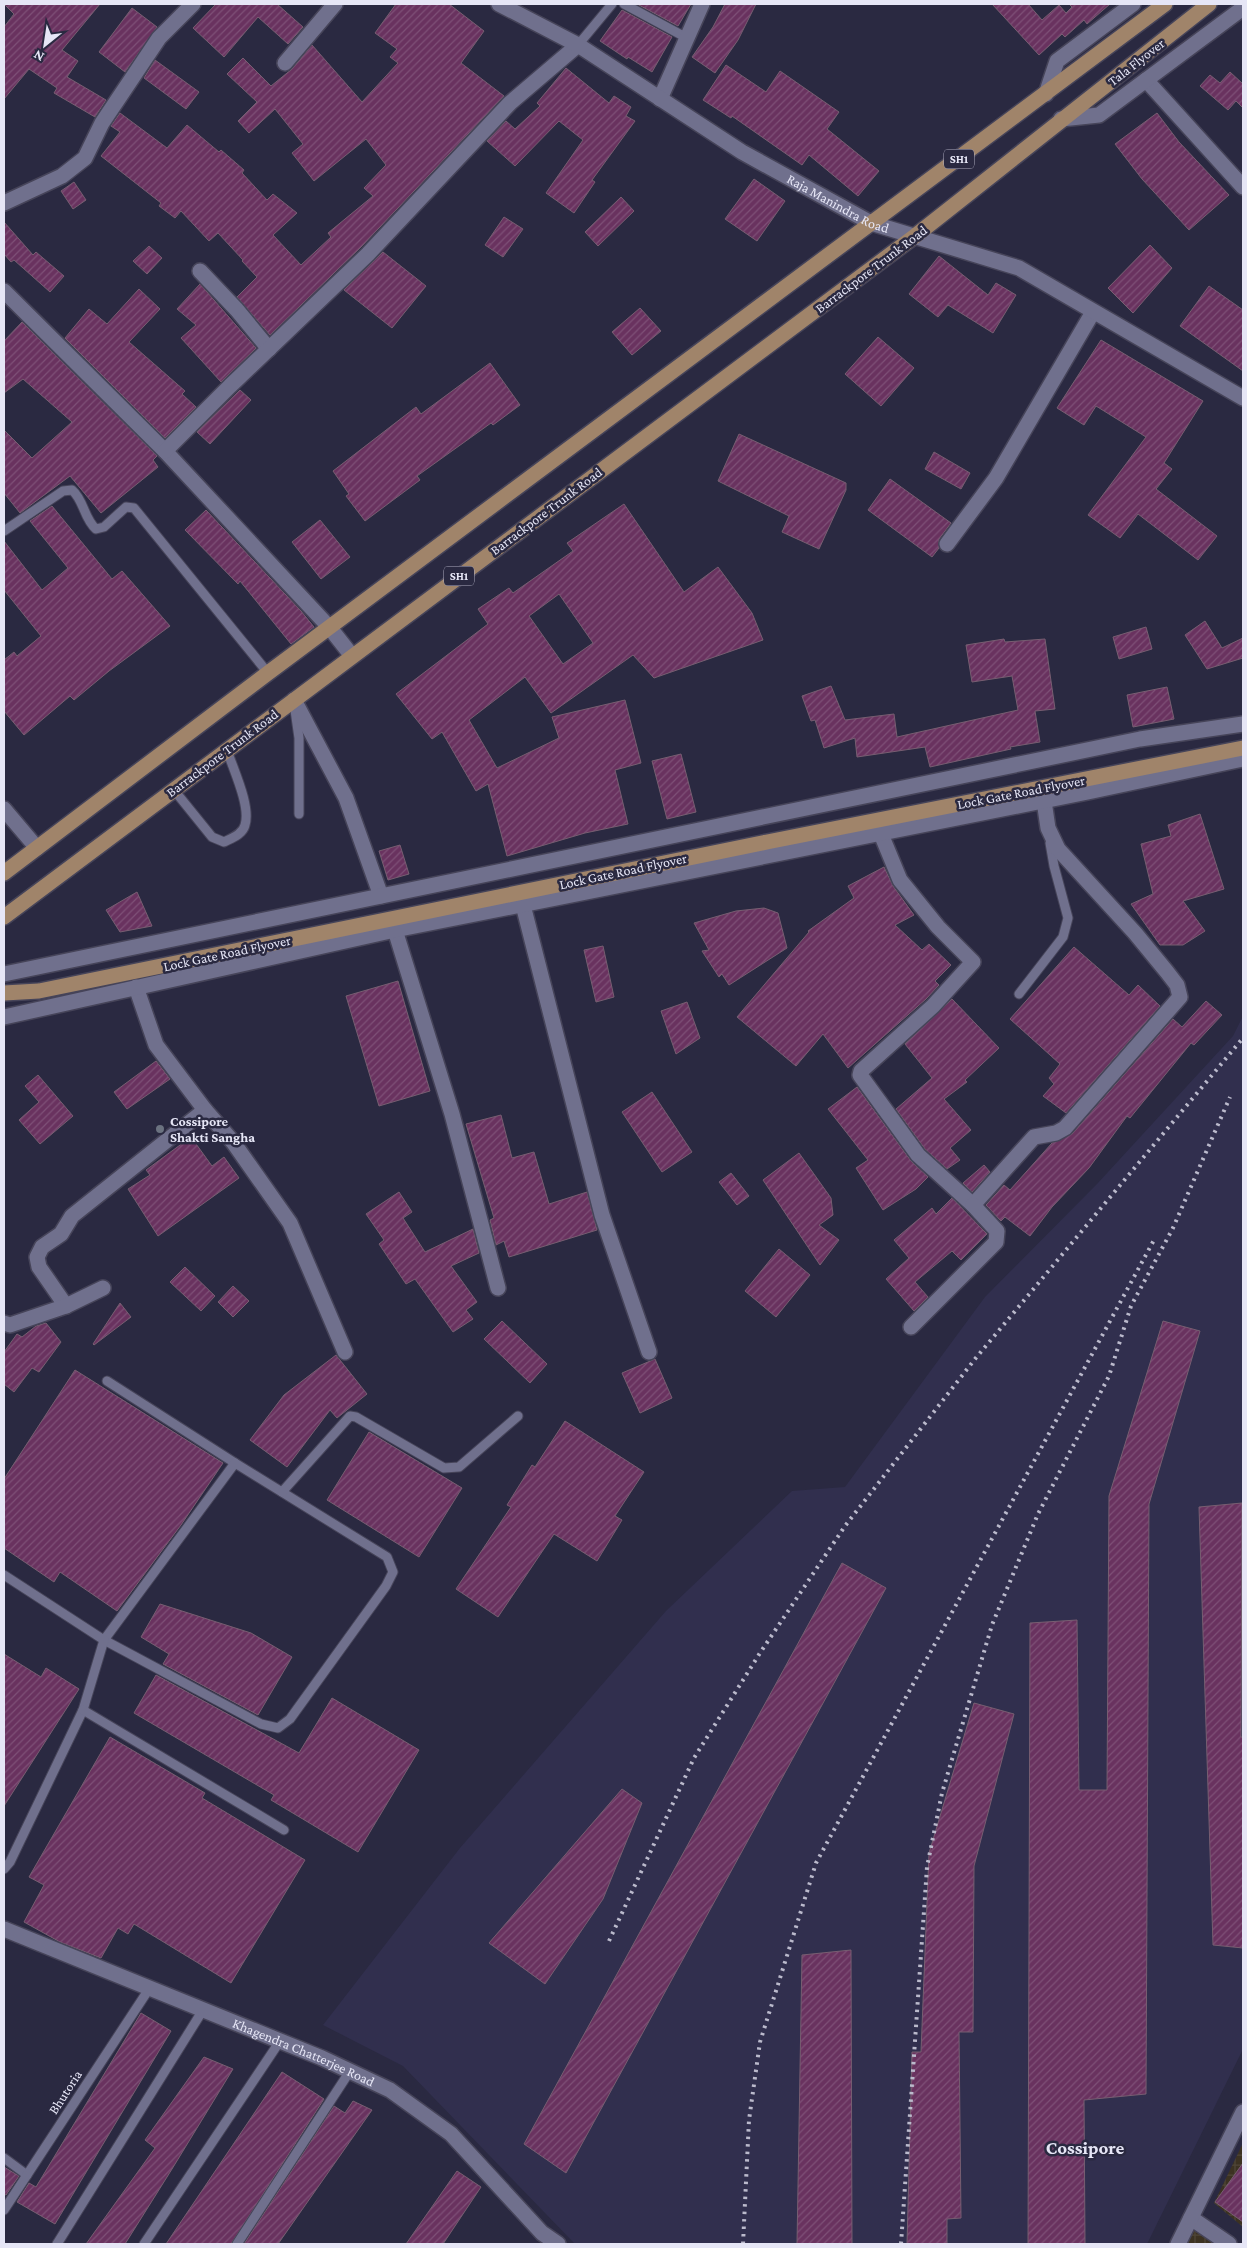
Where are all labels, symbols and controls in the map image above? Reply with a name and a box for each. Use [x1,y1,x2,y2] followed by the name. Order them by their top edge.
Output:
[20,20,70,70] north arrow
[1104,35,1168,89] street label: Tala Flyover
[30,47,47,66] text: N
[944,150,974,168] road number: SH1
[784,170,892,236] street label: Raja Manindra Road
[812,221,930,316] street label: Barrackpore Trunk Road
[487,463,605,558] street label: Barrackpore Trunk Road
[444,566,474,586] road number: SH1
[163,705,281,800] street label: Barrackpore Trunk Road
[956,772,1086,812] street label: Lock Gate Road Flyover
[558,850,688,892] street label: Lock Gate Road Flyover
[162,932,292,974] street label: Lock Gate Road Flyover
[170,1113,255,1145] place label: Cossipore Shakti Sangha
[154,1123,166,1135] marker: Cossipore Shakti Sangha
[230,2015,378,2090] street label: Khagendra Chatterjee Road
[45,2067,85,2117] street label: Bhutoria
[1046,2137,1124,2158] district label: Cossipore

